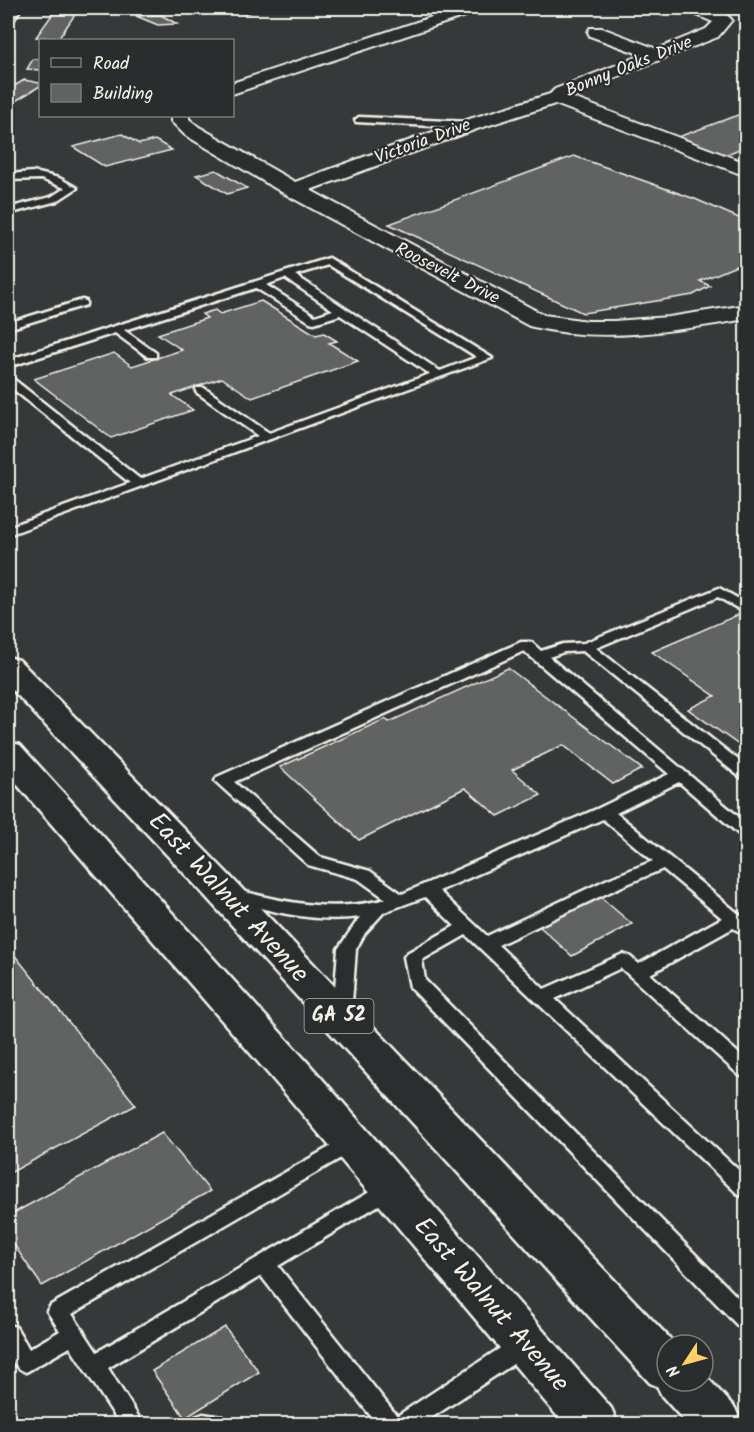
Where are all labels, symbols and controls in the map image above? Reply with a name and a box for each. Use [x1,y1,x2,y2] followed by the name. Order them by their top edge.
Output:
[561,28,697,106] street label: Bonny Oaks Drive
[39,39,234,117] legend
[93,50,130,79] text: Road
[93,80,153,109] text: Building
[371,111,475,173] street label: Victoria Drive
[389,235,505,313] street label: Roosevelt Drive
[137,803,319,993] street label: East Walnut Avenue
[304,999,374,1033] road number: GA 52
[403,1208,580,1402] street label: East Walnut Avenue
[655,1333,715,1393] north arrow
[661,1359,687,1382] text: N

